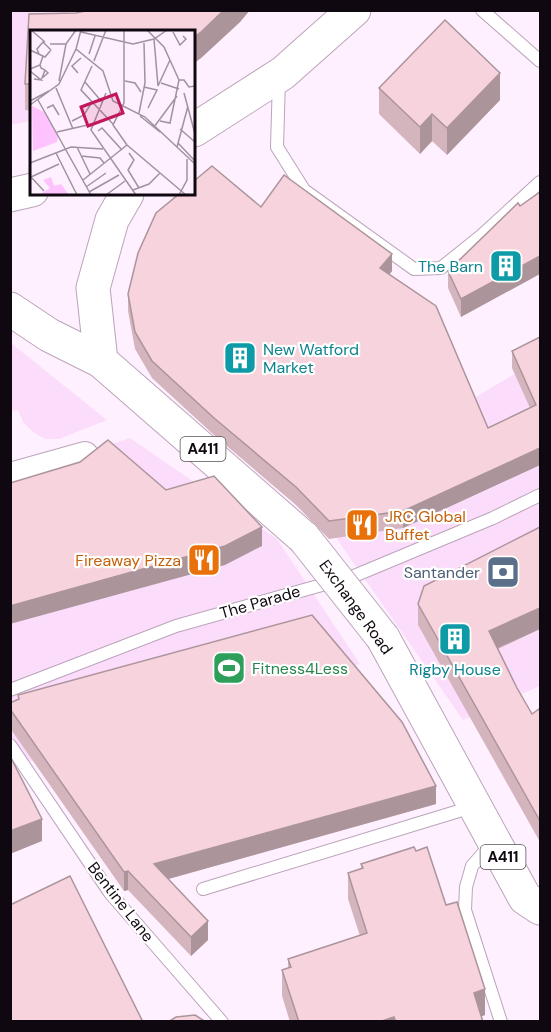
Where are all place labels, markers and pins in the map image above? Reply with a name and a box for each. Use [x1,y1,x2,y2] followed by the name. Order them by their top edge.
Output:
[488,248,524,284] building icon: The Barn
[418,256,483,277] place label: The Barn
[263,339,359,378] place label: New Watford Market
[222,340,258,376] building icon: New Watford Market
[385,506,466,545] place label: JRC Global Buffet
[344,507,380,543] restaurant icon: JRC Global Buffet
[186,542,222,578] restaurant icon: Fireaway Pizza
[75,550,181,571] place label: Fireaway Pizza
[485,554,521,590] bank icon: Santander
[404,562,480,583] place label: Santander
[437,621,473,657] building icon: Rigby House
[211,650,247,686] sports icon: Fitness4Less
[252,658,348,679] place label: Fitness4Less
[409,659,501,680] place label: Rigby House

